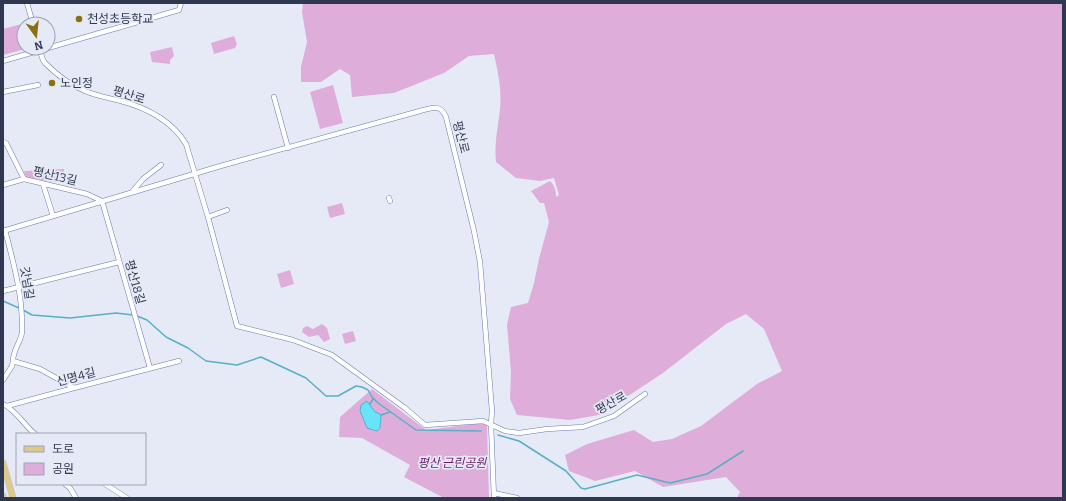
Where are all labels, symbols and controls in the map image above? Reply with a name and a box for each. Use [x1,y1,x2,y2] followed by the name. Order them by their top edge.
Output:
[87,12,153,26] place label: 천성초등학교
[74,14,84,24] marker: 천성초등학교
[16,16,56,56] north arrow
[32,38,44,53] text: N
[60,76,93,90] place label: 노인정
[47,78,57,88] marker: 노인정
[111,83,147,107] street label: 평산로
[450,119,472,155] street label: 평산로
[32,164,78,188] street label: 평산13길
[122,258,148,306] street label: 평산18길
[17,266,37,300] street label: 갓넘길
[55,365,97,389] street label: 신명4길
[593,389,629,417] street label: 평산로
[16,433,146,485] legend
[52,442,74,456] text: 도로
[418,456,487,470] park label: 평산 근린공원
[52,462,74,476] text: 공원

